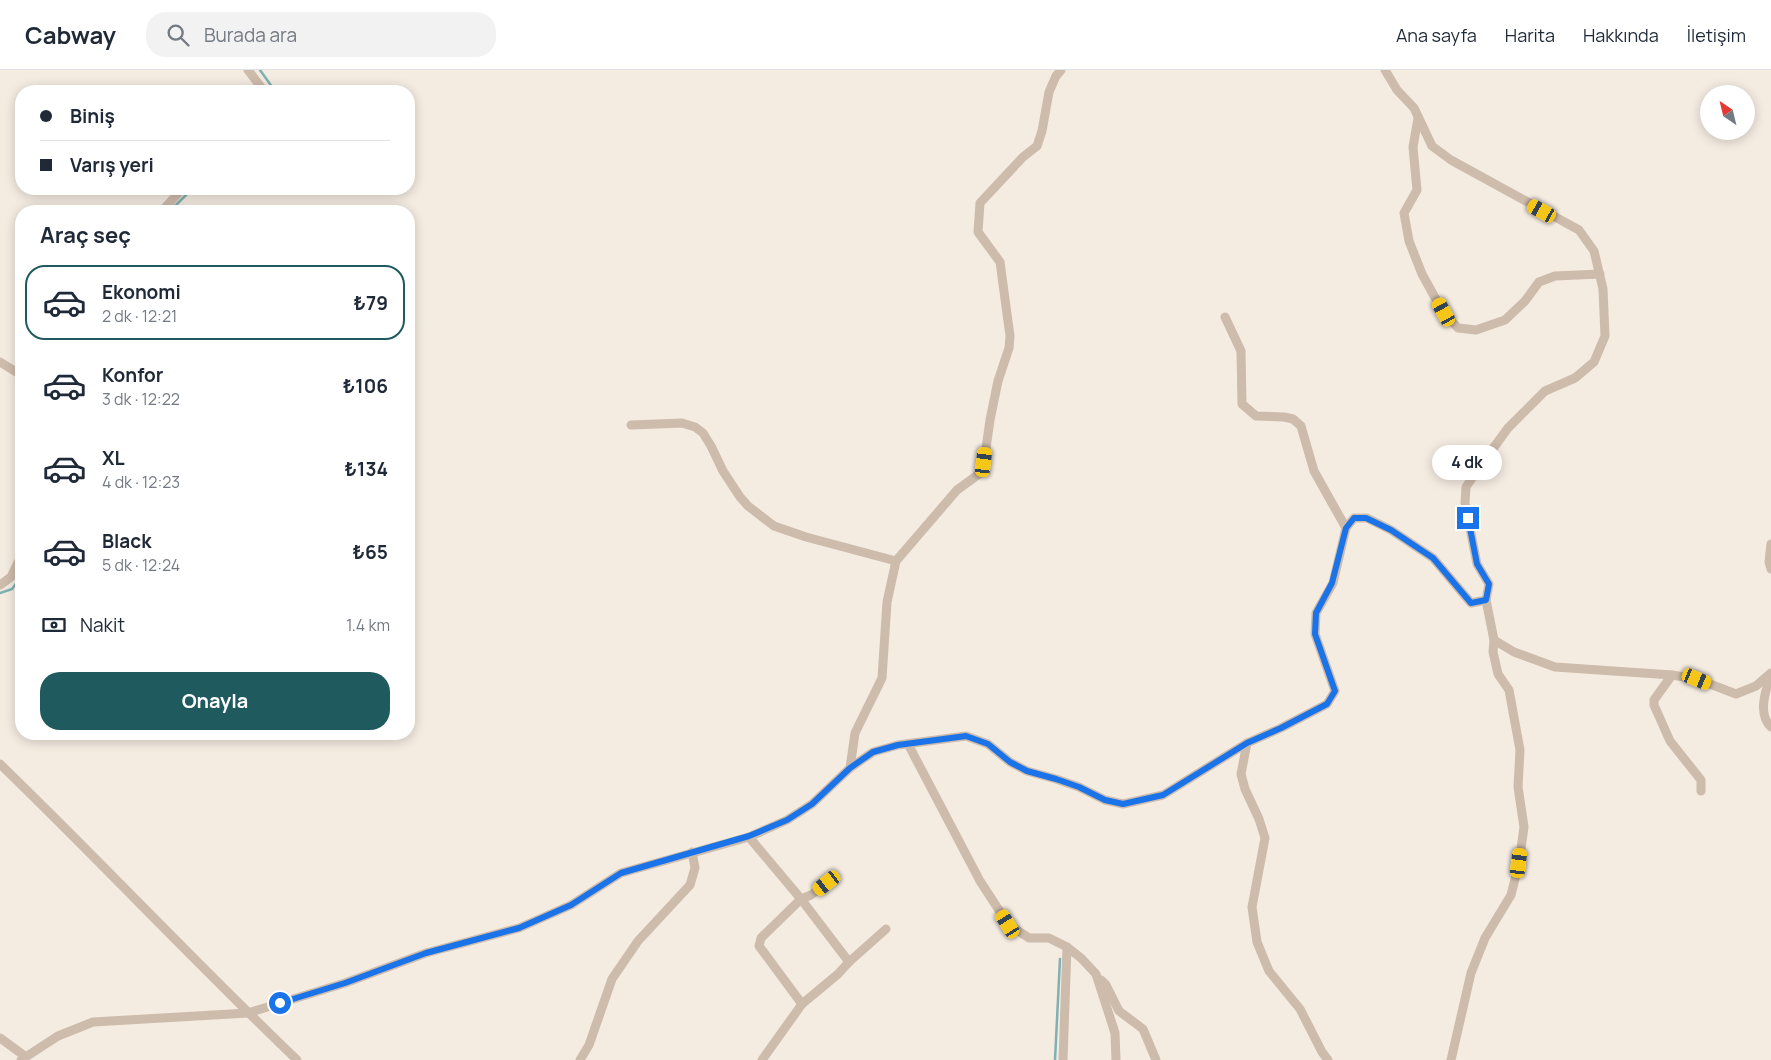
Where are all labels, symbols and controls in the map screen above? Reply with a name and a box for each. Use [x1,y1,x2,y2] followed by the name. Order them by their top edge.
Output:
[146,12,496,57] search box
[25,18,116,51] text: Cabway
[164,21,192,49] icon: search
[204,22,297,48] text: Burada ara
[1396,23,1477,47] text: Ana sayfa
[1505,23,1555,47] text: Harita
[1583,23,1659,47] text: Hakkında
[1687,23,1746,47] text: İletişim
[1700,85,1755,140] north arrow
[1700,85,1755,140] map controls
[70,103,115,129] text: Biniş
[70,152,154,178] text: Varış yeri
[1525,197,1558,225] car
[40,220,131,250] text: Araç seç
[102,279,181,305] text: Ekonomi
[42,280,87,325] icon: car
[354,290,388,316] text: ₺79
[1430,295,1457,329] car
[102,305,177,327] text: 2 dk · 12:21
[102,362,163,388] text: Konfor
[42,363,87,408] icon: car
[343,373,388,399] text: ₺106
[102,388,180,410] text: 3 dk · 12:22
[102,445,125,471] text: XL
[42,446,87,491] icon: car
[974,446,993,478] car
[1433,446,1503,480] callout: 4 dk
[1451,451,1483,473] text: 4 dk
[345,456,388,482] text: ₺134
[102,471,180,493] text: 4 dk · 12:23
[1457,507,1479,529] route end
[102,528,151,554] text: Black
[42,529,87,574] icon: car
[353,539,388,565] text: ₺65
[102,554,180,576] text: 5 dk · 12:24
[40,611,68,639] icon: cash
[80,612,125,638] text: Nakit
[346,614,390,636] text: 1.4 km
[1680,666,1713,692] car
[40,672,390,730] button: Onayla
[1509,847,1528,879] car
[810,868,843,898] car
[993,907,1022,941] car
[269,992,291,1014] route start

